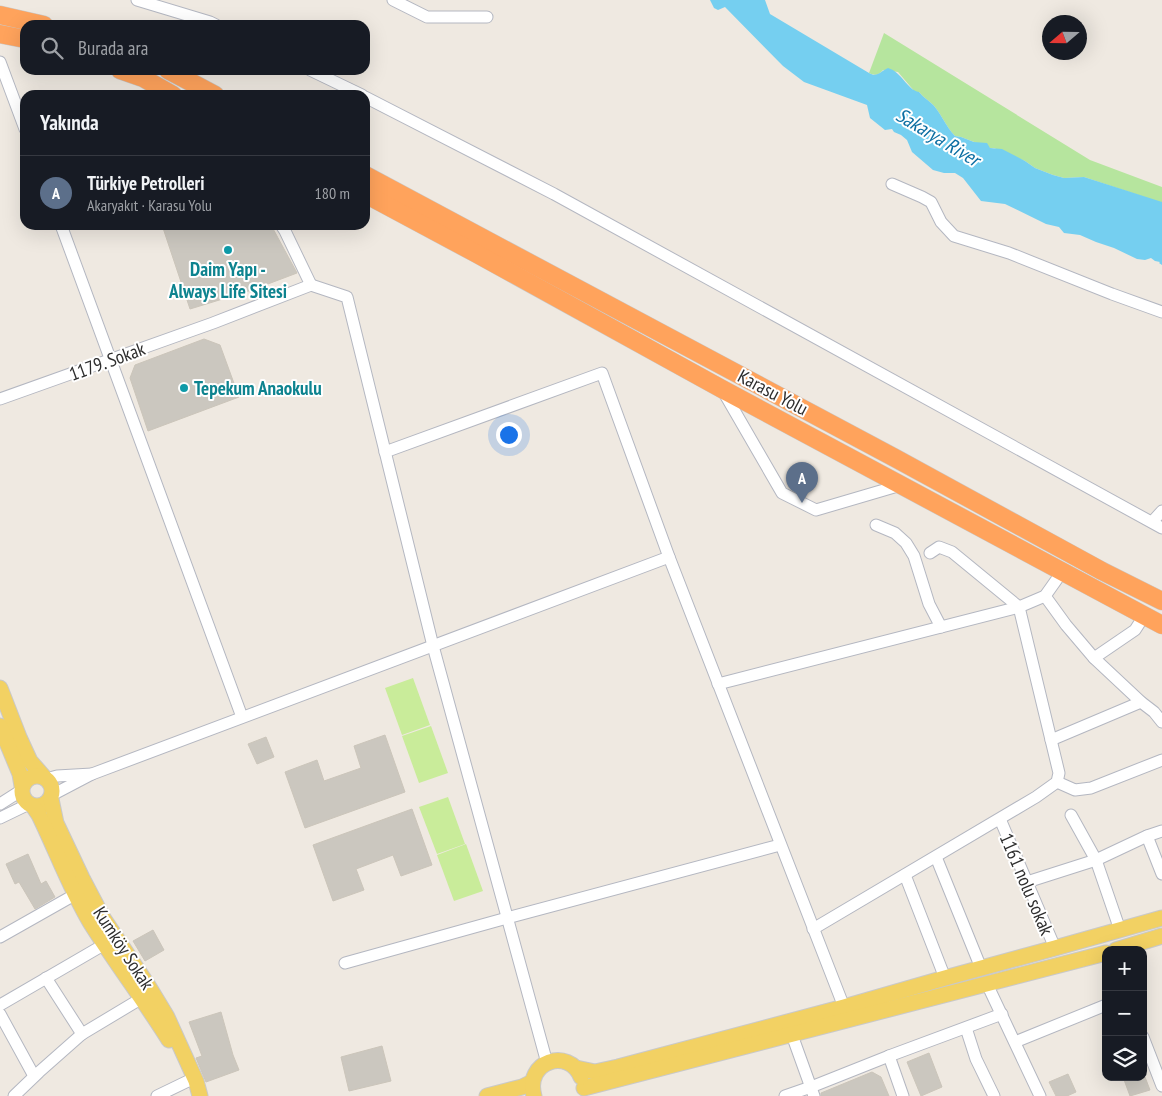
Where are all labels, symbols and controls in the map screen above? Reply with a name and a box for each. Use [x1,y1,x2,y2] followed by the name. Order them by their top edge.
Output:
[1042,15,1087,60] north arrow
[20,20,370,75] search box
[38,34,66,62] icon: search
[78,36,148,60] text: Burada ara
[891,102,987,173] water label: Sakarya River
[40,109,99,136] text: Yakında
[87,171,204,195] text: Türkiye Petrolleri
[52,183,60,203] text: A
[315,183,350,203] text: 180 m
[87,195,212,215] text: Akaryakıt · Karasu Yolu
[222,244,234,256] marker: Daim Yapı - Always Life Sitesi
[168,257,287,303] place label: Daim Yapı - Always Life Sitesi
[66,336,149,386] street label: 1179. Sokak
[734,364,812,420] street label: Karasu Yolu
[194,376,322,400] place label: Tepekum Anaokulu
[178,382,190,394] marker: Tepekum Anaokulu
[496,422,522,448] your location
[786,462,818,503] pin: A
[995,829,1059,939] street label: 1161 nolu sokak
[88,902,160,995] street label: Kumköy Sokak
[1102,946,1147,1081] map controls
[1102,946,1147,991] button: +
[1102,991,1147,1036] button: −
[1102,1036,1147,1081] button: layers

